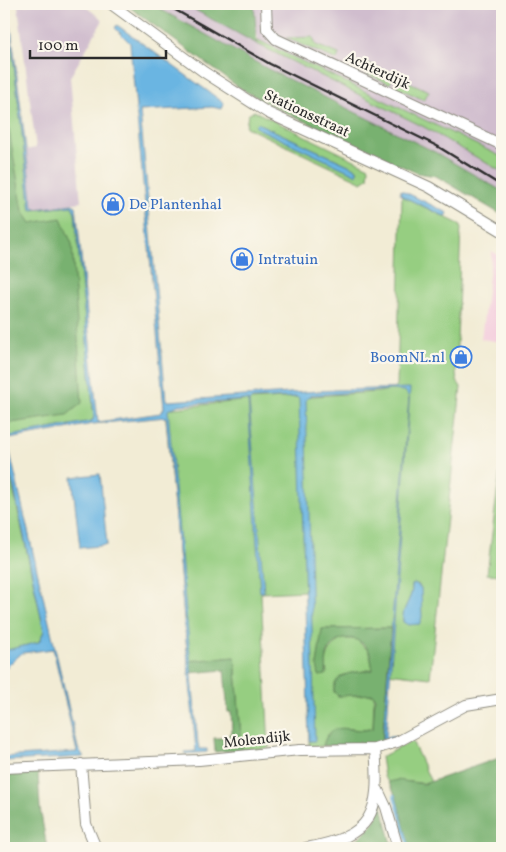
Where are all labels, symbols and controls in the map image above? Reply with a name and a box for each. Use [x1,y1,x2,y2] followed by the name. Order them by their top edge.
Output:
[30,28,166,60] scale bar
[38,36,78,57] text: 100 m
[342,47,413,96] street label: Achterdijk
[260,85,352,143] street label: Stationsstraat
[101,192,125,216] shop icon: De Plantenhal
[129,195,222,216] place label: De Plantenhal
[230,247,254,271] shop icon: Intratuin
[258,250,318,271] place label: Intratuin
[449,345,473,369] shop icon: BoomNL.nl
[370,348,445,369] place label: BoomNL.nl
[223,727,292,754] street label: Molendijk

